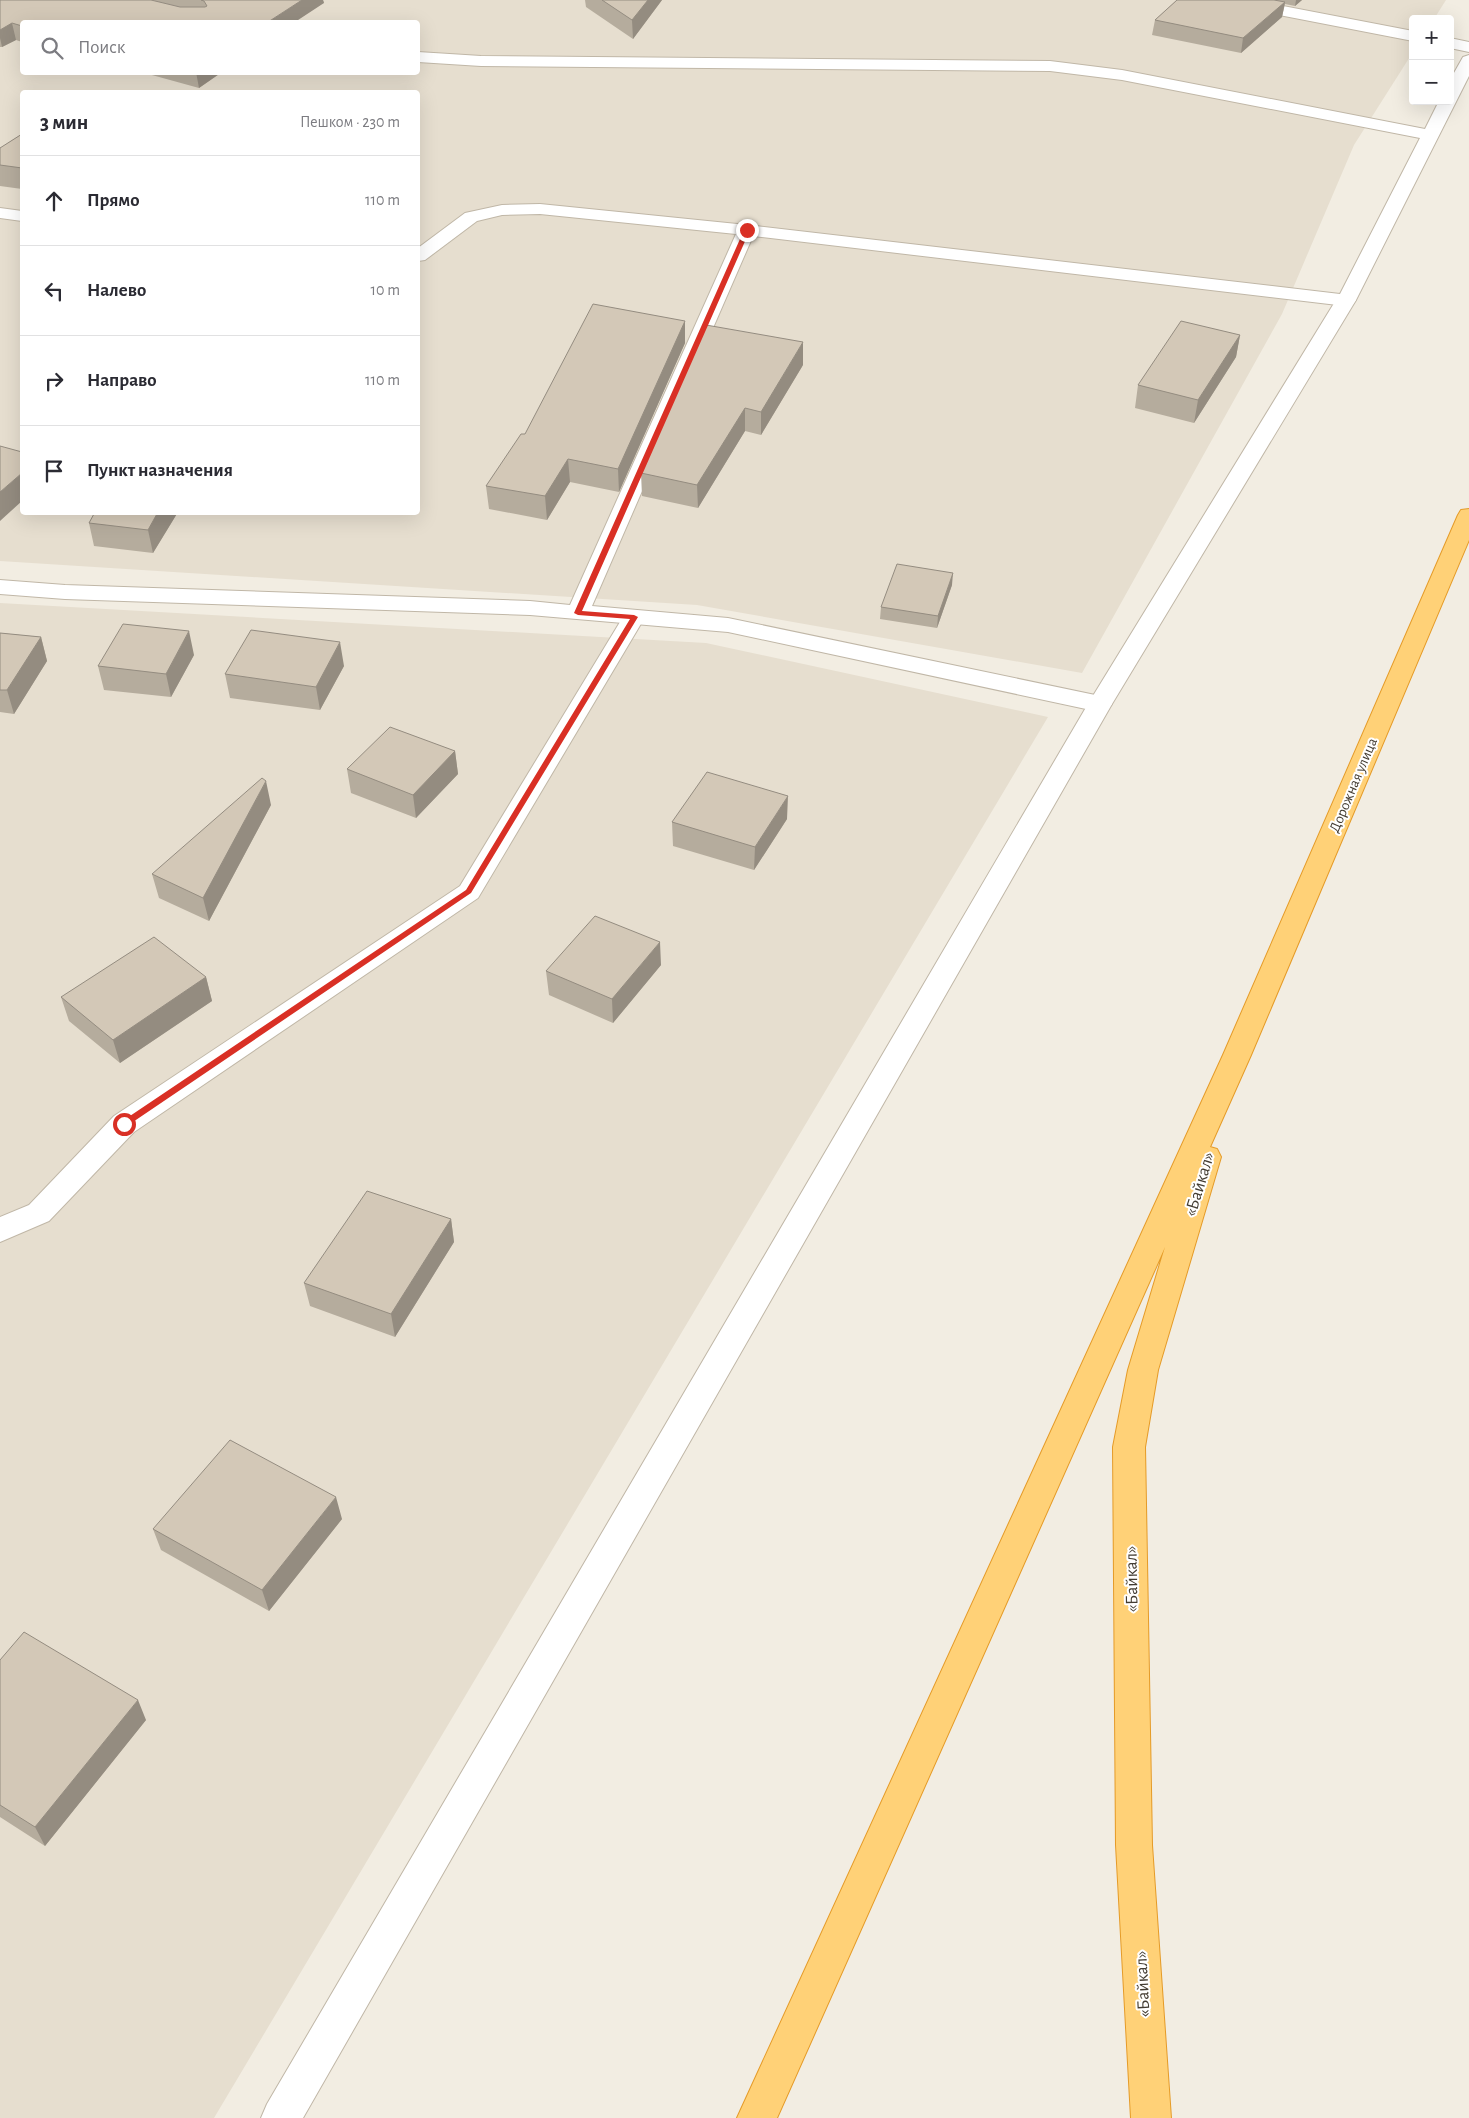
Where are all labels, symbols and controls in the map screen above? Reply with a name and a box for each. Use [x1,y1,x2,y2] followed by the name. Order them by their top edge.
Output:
[1409,15,1454,105] map controls
[1409,15,1454,60] button: +
[20,20,420,75] search box
[38,34,66,62] icon: search
[78,38,125,57] text: Поиск
[1409,60,1454,105] button: −
[40,112,88,133] text: 3 мин
[300,114,400,130] text: Пешком · 230 m
[40,187,68,215] icon: ahead
[87,191,140,210] text: Прямо
[365,192,400,208] text: 110 m
[736,219,759,242] route end
[40,277,68,305] icon: left
[87,281,146,300] text: Налево
[371,282,400,298] text: 10 m
[40,367,68,395] icon: right
[87,371,157,390] text: Направо
[365,372,400,388] text: 110 m
[40,457,68,485] icon: arrive
[87,461,233,480] text: Пункт назначения
[1327,736,1380,835] street label: Дорожная улица
[113,1113,136,1136] route start
[1182,1150,1218,1219] street label: «Байкал»
[1122,1546,1142,1612] street label: «Байкал»
[1132,1950,1154,2018] street label: «Байкал»

